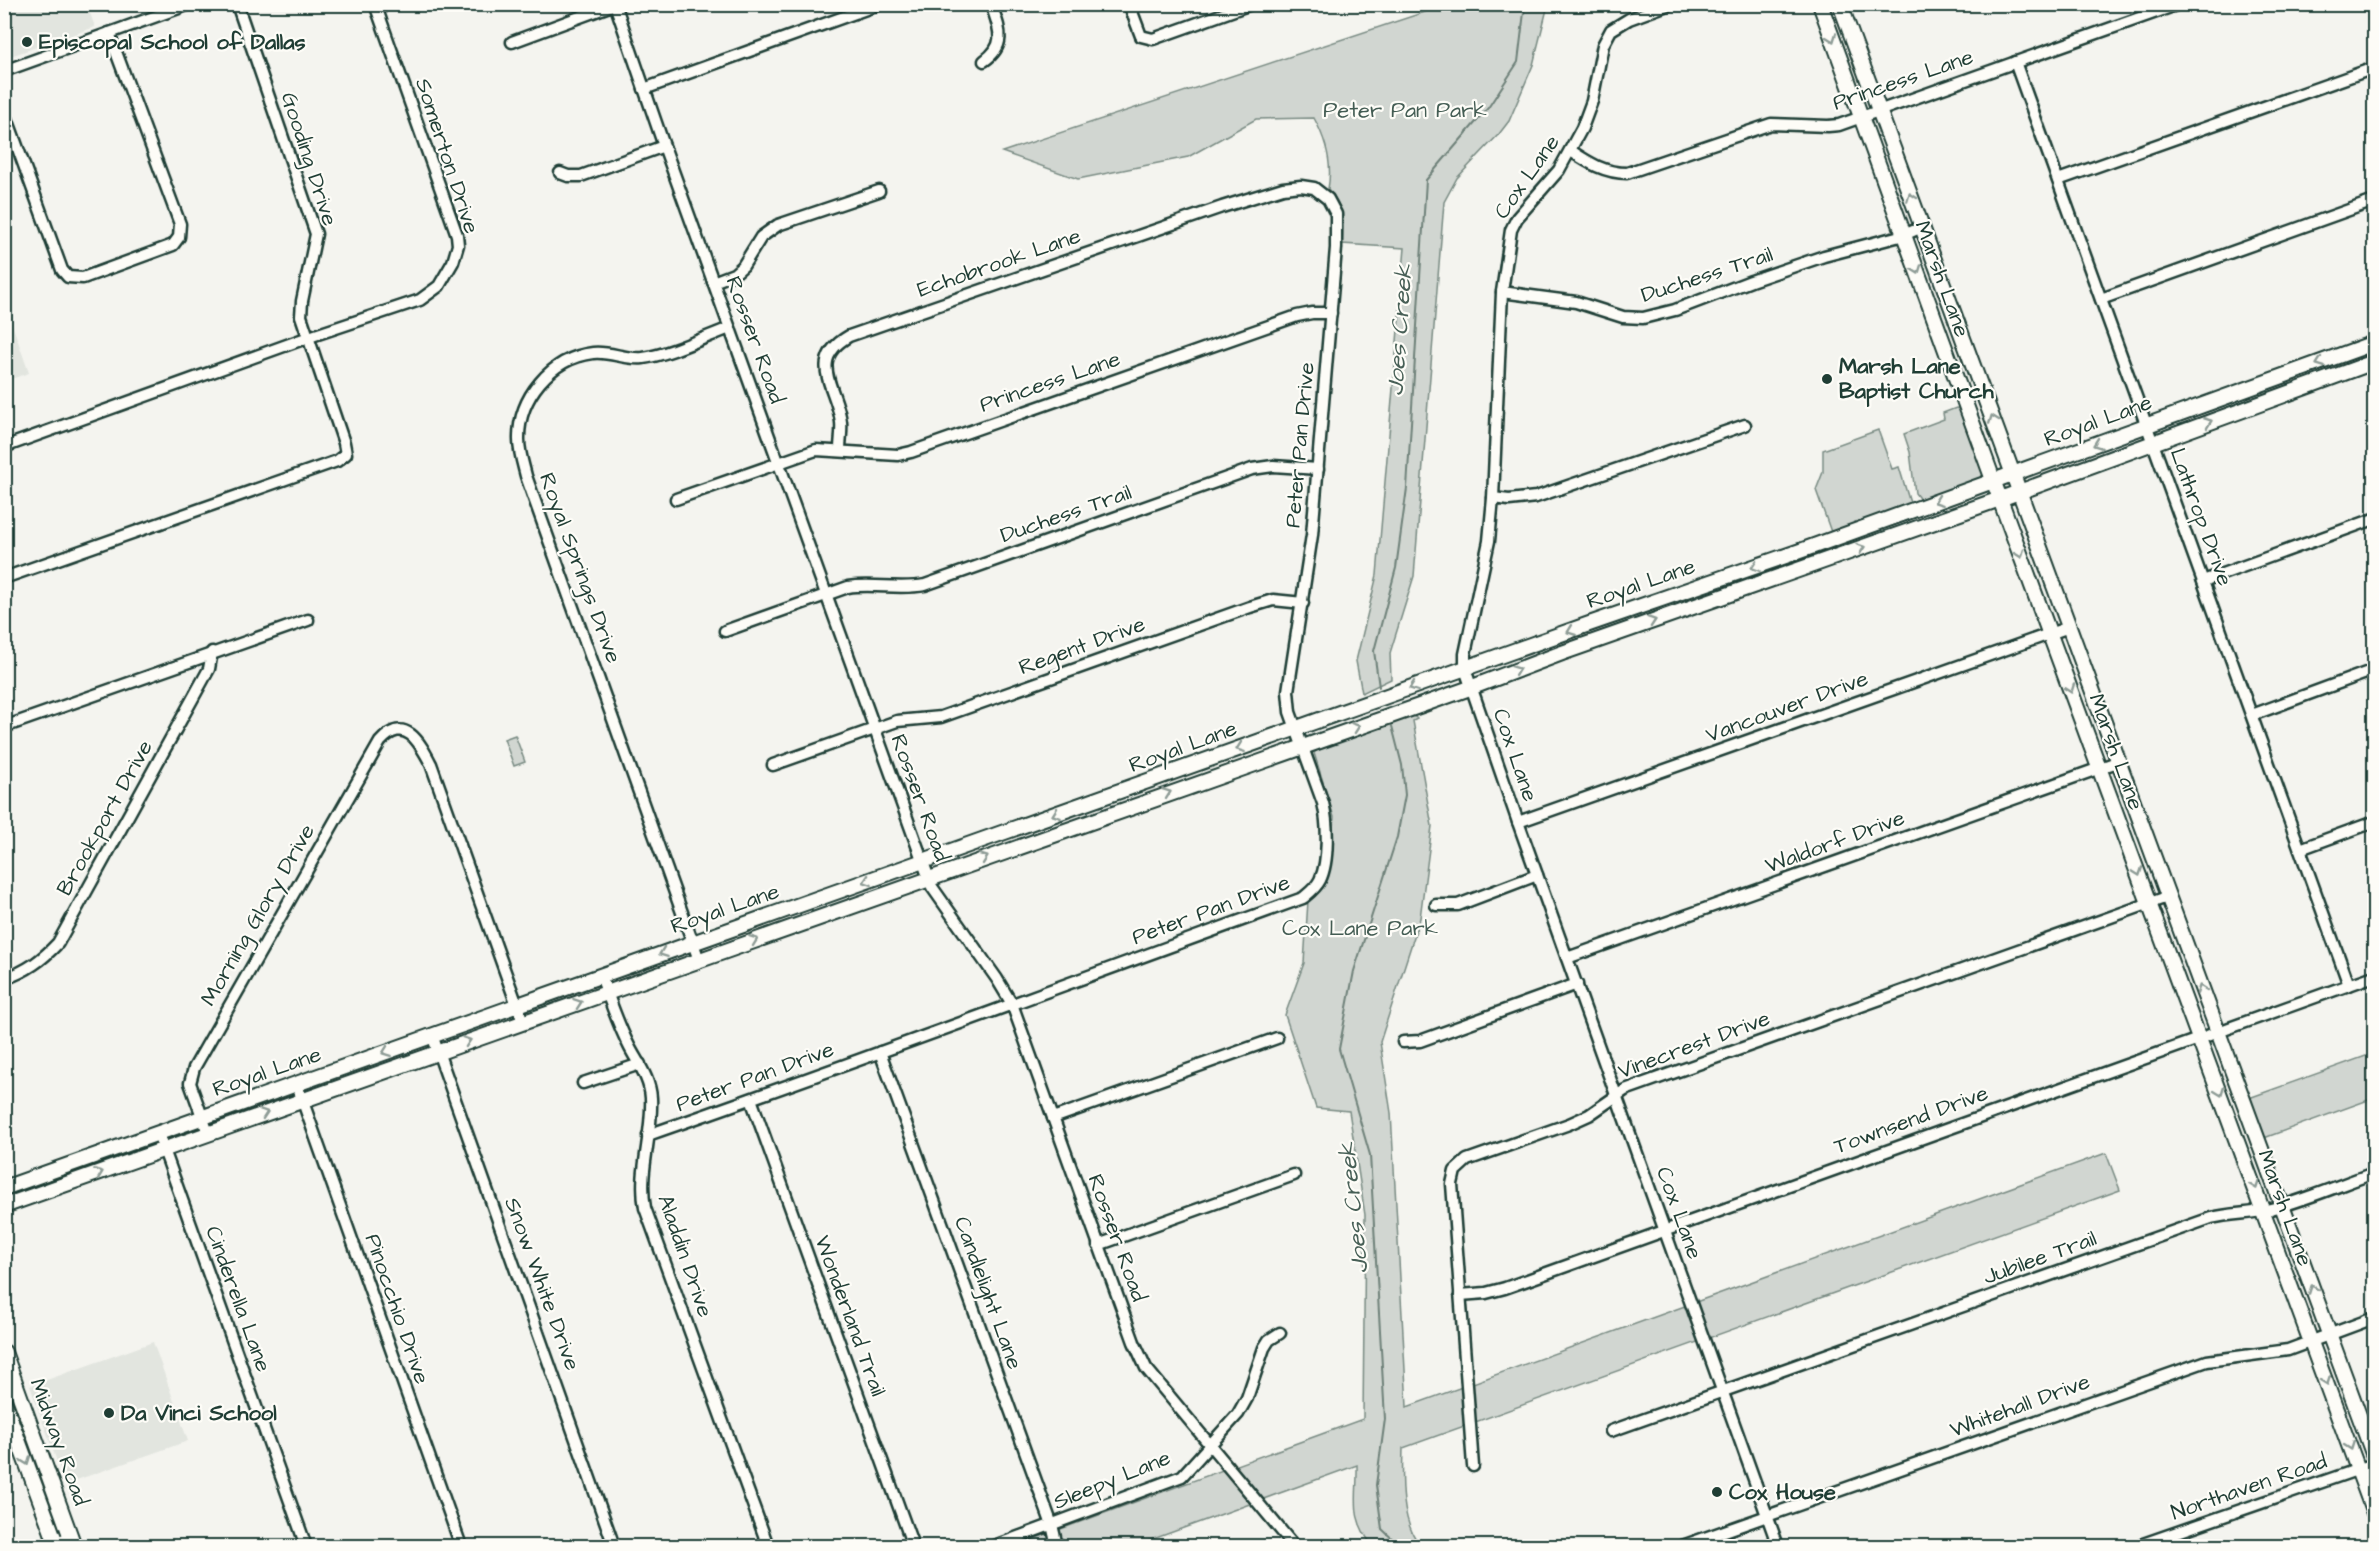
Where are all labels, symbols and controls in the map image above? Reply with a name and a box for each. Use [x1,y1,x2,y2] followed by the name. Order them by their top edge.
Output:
[39,27,305,58] place label: Episcopal School of Dallas
[1825,32,1838,43] one-way arrow
[20,35,34,49] marker: Episcopal School of Dallas
[1829,41,1977,119] street label: Princess Lane
[407,74,487,238] street label: Somerton Drive
[272,88,345,230] street label: Gooding Drive
[1323,95,1487,126] park label: Peter Pan Park
[1487,129,1567,225] street label: Cox Lane
[1905,192,1918,203] one-way arrow
[1907,217,1977,342] street label: Marsh Lane
[913,220,1085,306] street label: Echobrook Lane
[1637,239,1777,311] street label: Duchess Trail
[1378,262,1422,397] water label: Joes Creek
[1909,265,1922,275] one-way arrow
[718,272,792,408] street label: Rosser Road
[976,343,1124,421] street label: Princess Lane
[1839,351,1995,407] place label: Marsh Lane Baptist Church
[2315,355,2325,368] one-way arrow
[1277,361,1323,529] street label: Peter Pan Drive
[1820,372,1834,386] marker: Marsh Lane Baptist Church
[2040,387,2157,456] street label: Royal Lane
[1987,414,2000,425] one-way arrow
[2202,417,2213,430] one-way arrow
[2092,436,2102,449] one-way arrow
[2162,444,2240,590] street label: Lathrop Drive
[530,468,629,668] street label: Royal Springs Drive
[996,477,1136,551] street label: Duchess Trail
[1934,494,1945,506] one-way arrow
[1855,542,1866,555] one-way arrow
[2013,547,2025,558] one-way arrow
[1583,551,1700,618] street label: Royal Lane
[1750,559,1761,572] one-way arrow
[1014,609,1150,684] street label: Regent Drive
[1647,615,1657,628] one-way arrow
[1566,623,1576,636] one-way arrow
[1701,663,1873,751] street label: Vancouver Drive
[1510,665,1521,677] one-way arrow
[1408,680,1419,693] one-way arrow
[2063,683,2076,694] one-way arrow
[2081,690,2151,815] street label: Marsh Lane
[1485,704,1545,806] street label: Cox Lane
[1125,713,1242,782] street label: Royal Lane
[1350,721,1361,734] one-way arrow
[883,730,957,866] street label: Rosser Road
[49,735,161,901] street label: Brookport Drive
[1235,741,1246,754] one-way arrow
[1161,788,1172,801] one-way arrow
[1761,802,1909,882] street label: Waldorf Drive
[1051,806,1062,819] one-way arrow
[193,818,324,1012] street label: Morning Glory Drive
[978,853,988,866] one-way arrow
[2130,866,2143,877] one-way arrow
[1128,867,1294,953] street label: Peter Pan Drive
[862,874,873,887] one-way arrow
[667,876,784,943] street label: Royal Lane
[1282,913,1439,944] park label: Cox Lane Park
[748,934,759,947] one-way arrow
[658,946,669,959] one-way arrow
[2196,984,2209,995] one-way arrow
[572,998,583,1011] one-way arrow
[1614,1003,1774,1087] street label: Vinecrest Drive
[672,1034,838,1120] street label: Peter Pan Drive
[461,1036,472,1049] one-way arrow
[209,1039,326,1106] street label: Royal Lane
[381,1045,392,1058] one-way arrow
[1830,1078,1992,1162] street label: Townsend Drive
[2213,1086,2225,1097] one-way arrow
[258,1108,269,1121] one-way arrow
[1330,1139,1378,1275] water label: Joes Creek
[2250,1146,2320,1271] street label: Marsh Lane
[1648,1162,1710,1264] street label: Cox Lane
[93,1168,104,1180] one-way arrow
[1080,1170,1154,1306] street label: Rosser Road
[2248,1179,2260,1190] one-way arrow
[650,1191,720,1321] street label: Aladdin Drive
[496,1193,588,1375] street label: Snow White Drive
[945,1212,1030,1374] street label: Candlelight Lane
[197,1222,279,1376] street label: Cinderella Lane
[1979,1223,2101,1293] street label: Jubilee Trail
[357,1230,437,1388] street label: Pinocchio Drive
[807,1231,893,1401] street label: Wonderland Trail
[2308,1285,2321,1295] one-way arrow
[1946,1366,2094,1446] street label: Whitehall Drive
[21,1374,96,1510] street label: Midway Road
[2319,1375,2332,1386] one-way arrow
[121,1398,277,1429] place label: Da Vinci School
[102,1406,116,1420] marker: Da Vinci School
[2342,1440,2355,1451] one-way arrow
[1049,1442,1176,1518] street label: Sleepy Lane
[2167,1446,2331,1528] street label: Northaven Road
[19,1455,31,1466] one-way arrow
[1729,1477,1836,1508] place label: Cox House
[1710,1485,1724,1499] marker: Cox House

